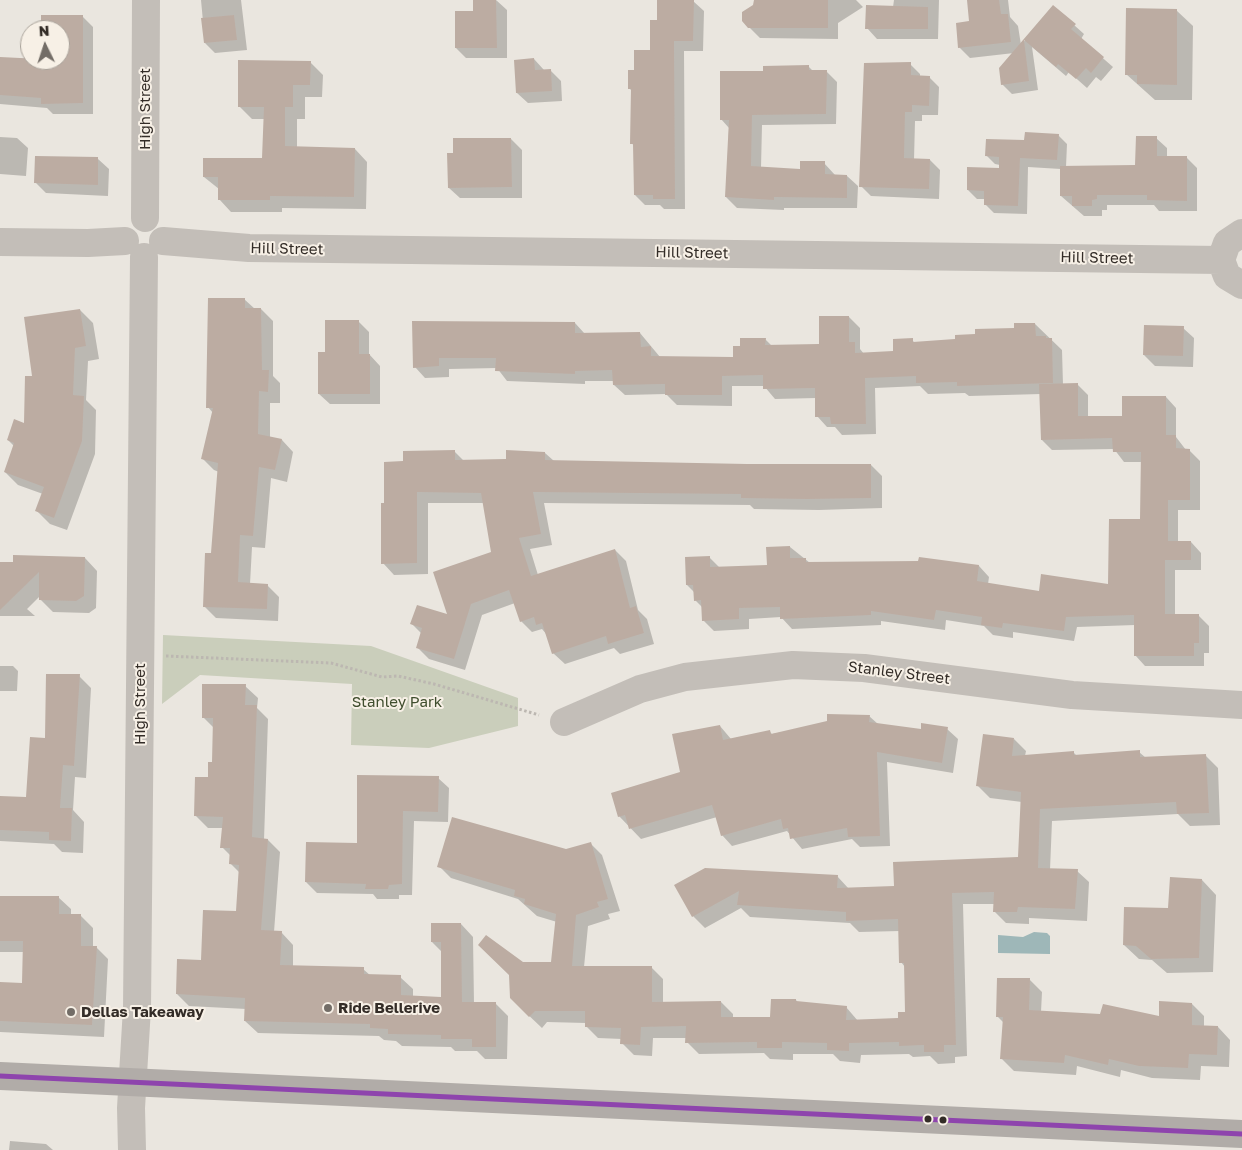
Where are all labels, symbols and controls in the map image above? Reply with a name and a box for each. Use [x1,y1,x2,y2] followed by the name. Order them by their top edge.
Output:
[20,20,70,70] north arrow
[38,22,50,39] text: N
[136,68,154,150] street label: High Street
[250,239,324,259] street label: Hill Street
[655,243,729,263] street label: Hill Street
[1060,248,1134,268] street label: Hill Street
[847,658,951,688] street label: Stanley Street
[131,663,149,745] street label: High Street
[352,693,442,711] park label: Stanley Park
[338,999,440,1017] place label: Ride Bellerive
[322,1002,334,1014] marker: Ride Bellerive
[81,1003,204,1021] place label: Dellas Takeaway
[65,1006,77,1018] marker: Dellas Takeaway
[923,1114,933,1124] unlabelled marker
[938,1115,948,1125] unlabelled marker

